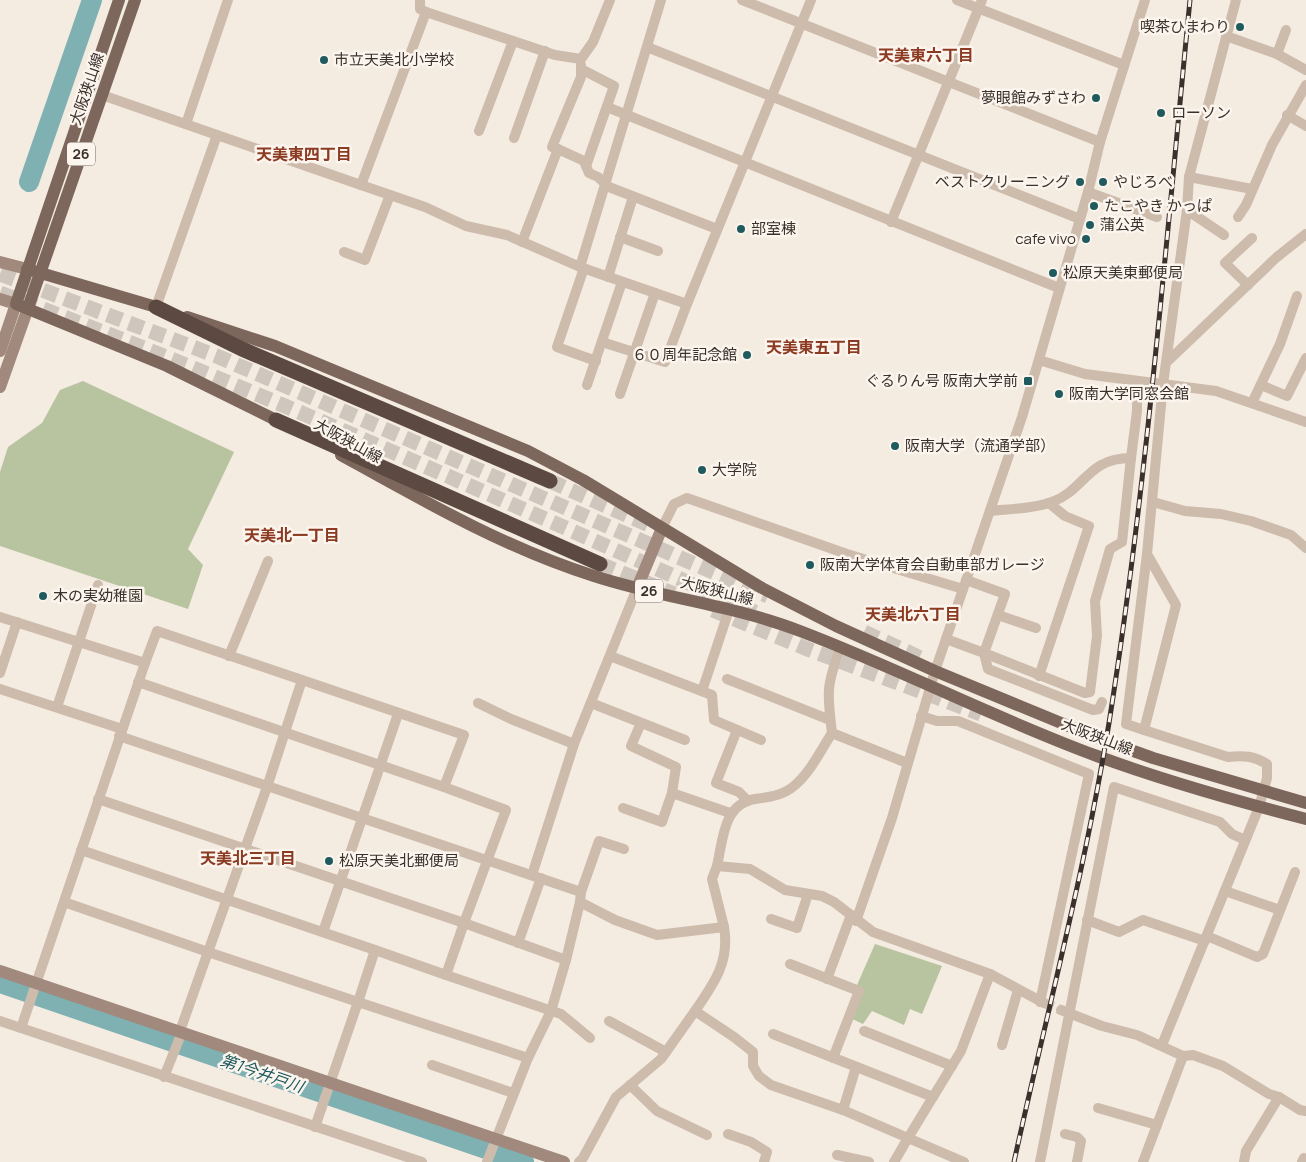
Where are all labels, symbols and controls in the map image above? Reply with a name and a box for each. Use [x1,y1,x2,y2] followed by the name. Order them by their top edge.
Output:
[1140,16,1230,37] place label: 喫茶ひまわり
[1234,21,1246,33] marker: 喫茶ひまわり
[878,44,974,66] district label: 天美東六丁目
[334,49,454,70] place label: 市立天美北小学校
[64,50,109,128] street label: 大阪狭山線
[318,54,330,66] marker: 市立天美北小学校
[981,87,1086,108] place label: 夢眼館みずさわ
[1090,92,1102,104] marker: 夢眼館みずさわ
[1171,102,1231,123] place label: ローソン
[1155,107,1167,119] marker: ローソン
[67,142,95,166] road number: 26
[256,143,352,165] district label: 天美東四丁目
[935,171,1070,192] place label: ベストクリーニング
[1113,171,1173,192] place label: やじろべ
[1074,176,1086,188] marker: ベストクリーニング
[1097,176,1109,188] marker: やじろべ
[1104,195,1212,216] place label: たこやき かっぱ
[1088,200,1100,212] marker: たこやき かっぱ
[1100,214,1145,235] place label: 蒲公英
[751,218,796,239] place label: 部室棟
[1084,219,1096,231] marker: 蒲公英
[735,223,747,235] marker: 部室棟
[1015,228,1076,249] place label: cafe vivo
[1080,233,1092,245] marker: cafe vivo
[1063,262,1183,283] place label: 松原天美東郵便局
[1047,267,1059,279] marker: 松原天美東郵便局
[766,336,862,358] district label: 天美東五丁目
[632,344,737,365] place label: ６０周年記念館
[741,349,753,361] marker: ６０周年記念館
[865,370,1018,391] place label: ぐるりん号 阪南大学前
[1022,375,1034,387] marker: ぐるりん号 阪南大学前
[1069,383,1189,404] place label: 阪南大学同窓会館
[1053,388,1065,400] marker: 阪南大学同窓会館
[310,413,386,468] street label: 大阪狭山線
[905,435,1055,456] place label: 阪南大学（流通学部）
[889,440,901,452] marker: 阪南大学（流通学部）
[712,459,757,480] place label: 大学院
[696,464,708,476] marker: 大学院
[244,524,340,546] district label: 天美北一丁目
[820,554,1045,575] place label: 阪南大学体育会自動車部ガレージ
[804,559,816,571] marker: 阪南大学体育会自動車部ガレージ
[678,571,756,610] street label: 大阪狭山線
[635,580,663,602] road number: 26
[53,585,143,606] place label: 木の実幼稚園
[37,590,49,602] marker: 木の実幼稚園
[865,603,961,625] district label: 天美北六丁目
[1058,713,1136,760] street label: 大阪狭山線
[200,847,296,869] district label: 天美北三丁目
[339,850,459,871] place label: 松原天美北郵便局
[323,855,335,867] marker: 松原天美北郵便局
[218,1049,308,1098] water label: 第1今井戸川

